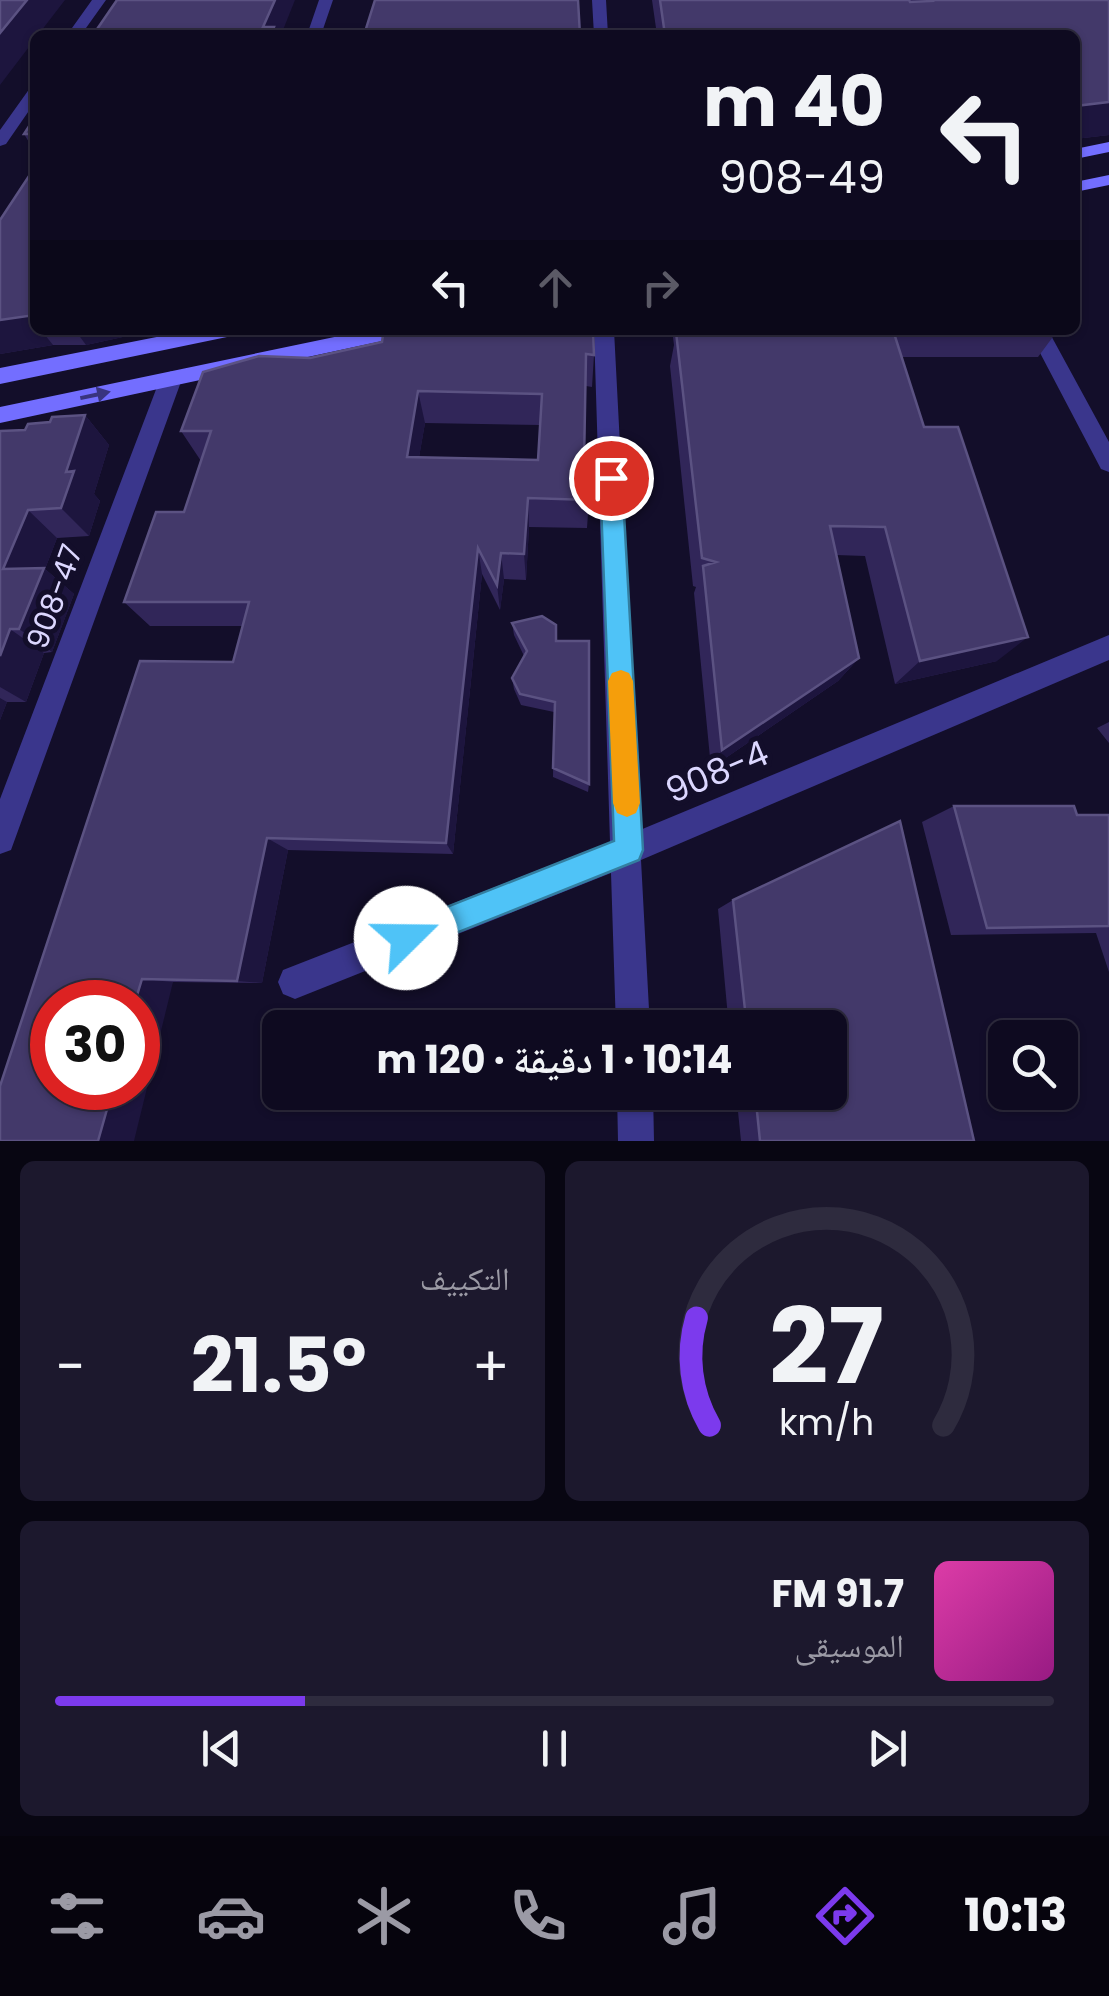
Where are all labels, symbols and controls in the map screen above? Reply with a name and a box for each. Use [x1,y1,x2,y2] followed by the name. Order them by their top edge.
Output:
[703,52,885,151] text: 40 m
[920,70,1050,200] icon: left
[719,146,885,209] text: 908-49
[423,260,478,315] icon: left
[528,260,583,315] icon: ahead
[633,260,688,315] icon: right
[80,386,111,402] one-way arrow
[569,436,654,521] pin
[584,451,639,506] icon: arrive
[16,539,93,655] street label: 908-47
[658,728,776,815] street label: 908-4
[354,886,458,990] position arrow
[30,980,160,1110] speed limit sign: 30
[988,1020,1078,1110] map controls
[988,1020,1078,1110] button: search
[376,1033,733,1086] text: 10:14 · 1 دقيقة · 120 m
[420,1256,510,1301] text: التكييف
[769,1274,884,1419] text: 27
[191,1313,366,1418] text: 21.5°
[55,1328,85,1405] text: −
[472,1328,509,1405] text: +
[779,1397,874,1448] text: km/h
[772,1567,904,1620] text: 91.7 FM
[794,1623,904,1668] text: الموسيقى
[194,1721,249,1776] icon: previous
[527,1721,582,1776] icon: pause
[860,1721,915,1776] icon: next
[42,1881,112,1951] icon: filters
[196,1881,266,1951] icon: car
[349,1881,419,1951] icon: climate
[503,1881,573,1951] icon: phone
[657,1881,727,1951] icon: music
[810,1881,880,1951] icon: directions
[964,1884,1067,1947] text: 10:13

